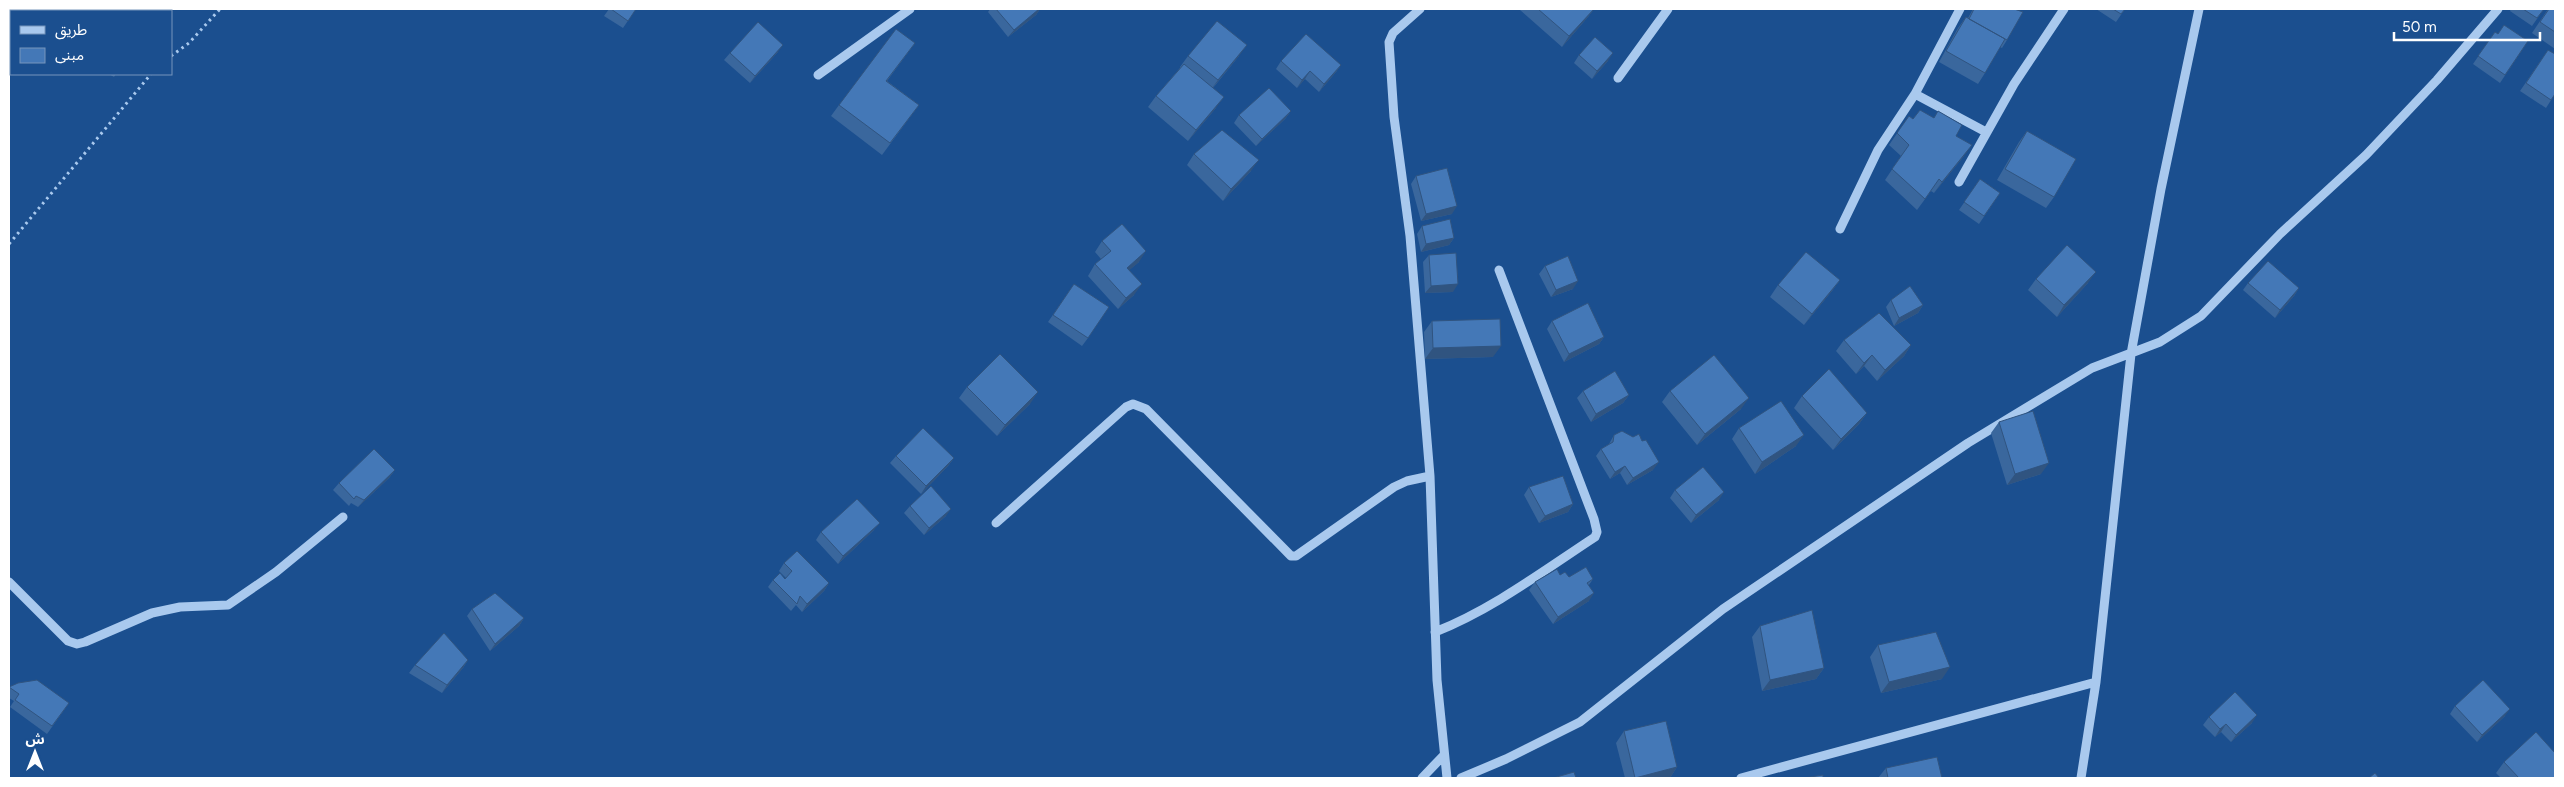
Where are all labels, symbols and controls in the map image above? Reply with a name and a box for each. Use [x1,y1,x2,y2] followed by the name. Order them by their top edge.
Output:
[10,10,172,75] legend
[2394,10,2540,42] scale bar
[2402,18,2437,36] text: 50 m
[55,21,87,40] text: طريق
[55,46,84,64] text: مبنى
[10,727,60,777] north arrow
[25,731,45,748] text: ش

